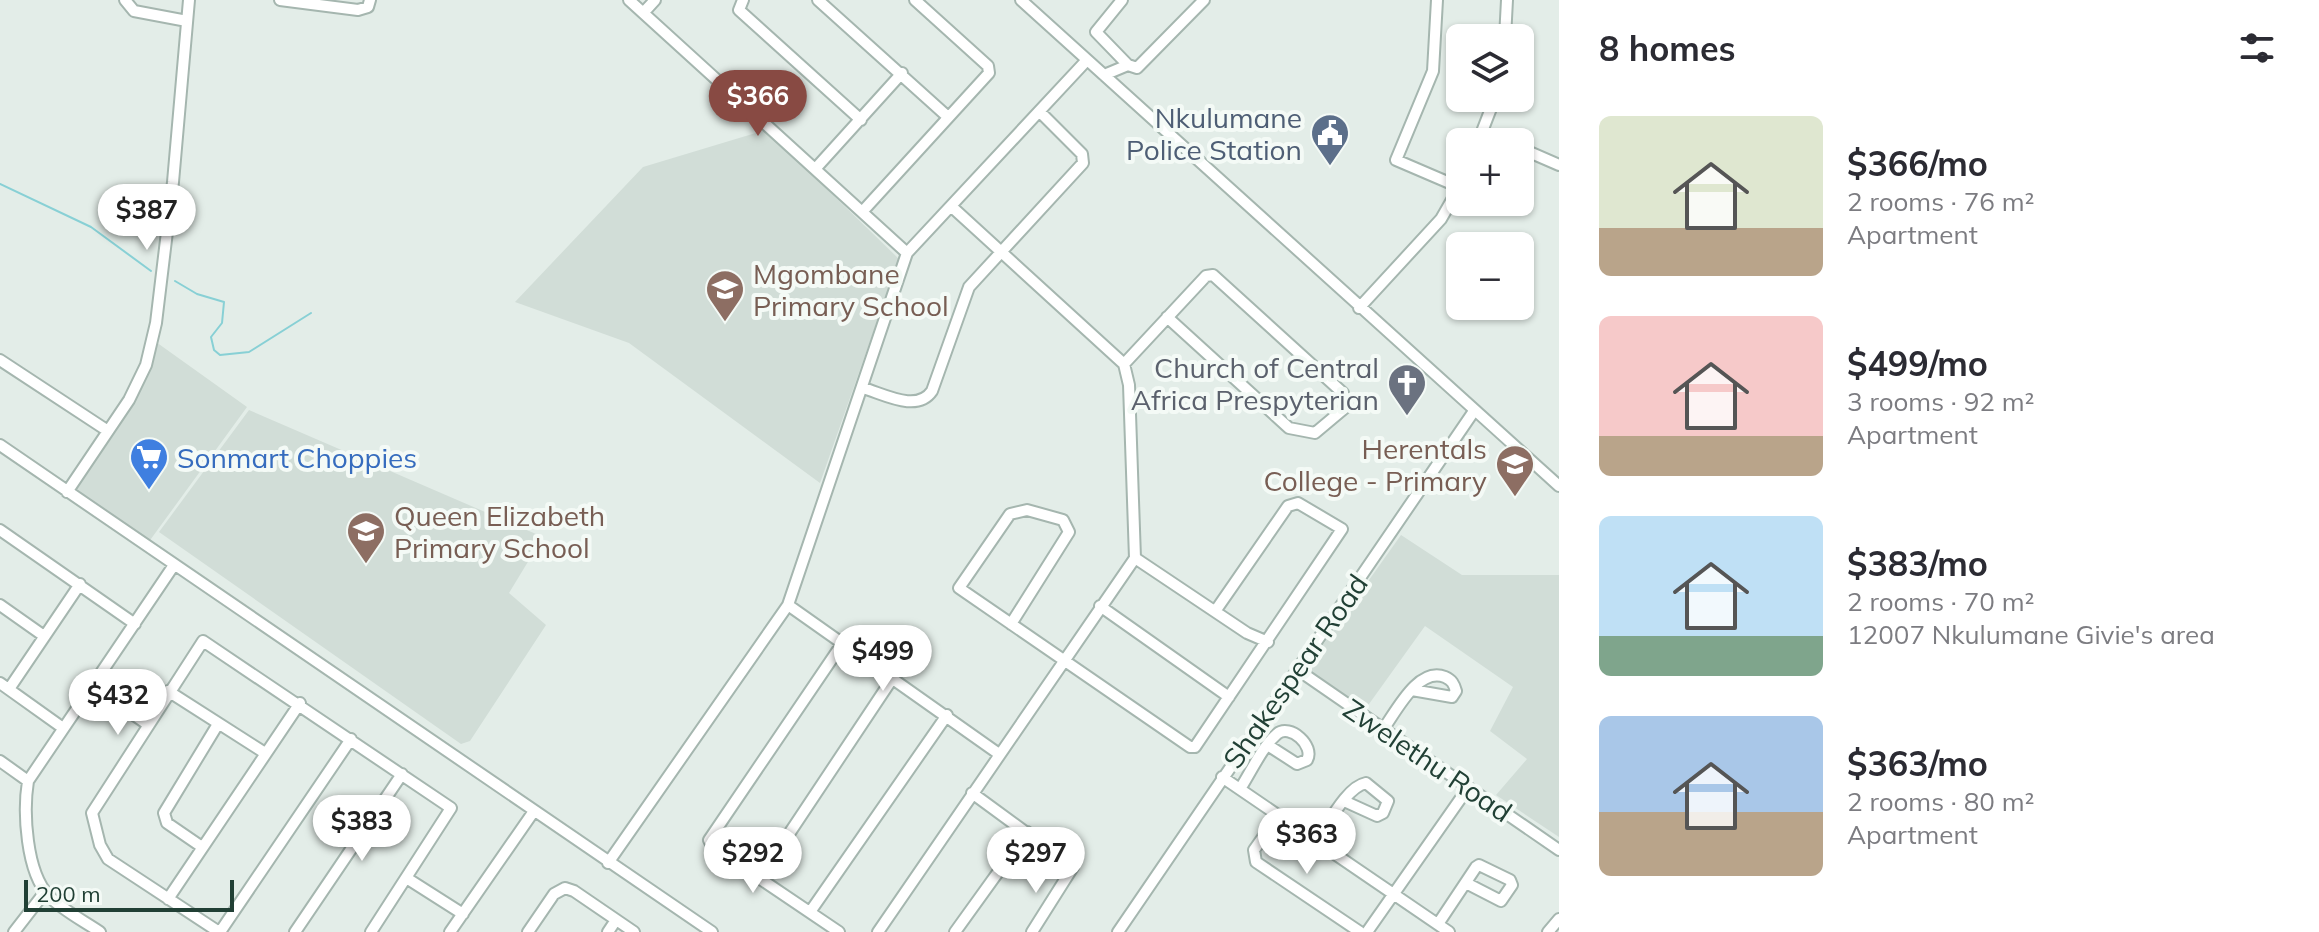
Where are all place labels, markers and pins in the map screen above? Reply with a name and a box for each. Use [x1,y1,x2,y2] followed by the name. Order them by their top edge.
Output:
[711,70,805,138] pin: $366
[1126,100,1302,167] place label: Nkulumane Police Station
[1309,112,1351,167] public building icon: Nkulumane Police Station
[100,184,194,252] pin: $387
[753,256,949,323] place label: Mgombane Primary School
[704,268,746,323] school or university icon: Mgombane Primary School
[1131,350,1379,417] place label: Church of Central Africa Prespyterian
[1386,362,1428,417] church icon: Church of Central Africa Prespyterian
[1264,431,1487,498] place label: Herentals College - Primary
[128,436,170,491] supermarket icon: Sonmart Choppies
[177,440,417,475] place label: Sonmart Choppies
[1494,443,1536,498] school or university icon: Herentals College - Primary
[394,498,605,565] place label: Queen Elizabeth Primary School
[345,510,387,565] school or university icon: Queen Elizabeth Primary School
[836,625,930,693] pin: $499
[71,669,165,737] pin: $432
[315,795,409,863] pin: $383
[1260,808,1354,876] pin: $363
[706,827,800,895] pin: $292
[989,827,1083,895] pin: $297

